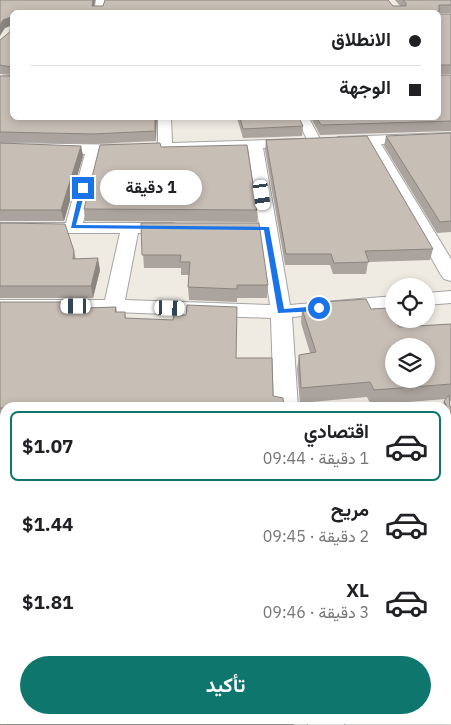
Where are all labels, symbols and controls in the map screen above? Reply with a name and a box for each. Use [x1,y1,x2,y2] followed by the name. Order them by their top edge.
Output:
[331,27,391,51] text: الانطلاق
[339,75,391,99] text: الوجهة
[100,170,203,206] callout: 1 دقيقة
[72,177,94,199] route end
[125,177,177,197] text: 1 دقيقة
[252,179,271,211] car
[385,278,435,388] map controls
[385,278,435,328] button: locate
[308,297,330,319] route start
[61,299,91,314] car
[154,300,185,316] car
[385,338,435,388] button: layers
[304,419,369,443] text: اقتصادي
[384,424,429,469] icon: car
[22,434,74,458] text: $1.07
[263,448,369,468] text: 1 دقيقة · 09:44
[331,497,369,521] text: مريح
[384,502,429,547] icon: car
[22,512,74,536] text: $1.44
[263,526,369,546] text: 2 دقيقة · 09:45
[346,578,369,602] text: XL
[384,580,429,625] icon: car
[22,590,74,614] text: $1.81
[263,602,369,622] text: 3 دقيقة · 09:46
[20,656,431,714] button: تأكيد

